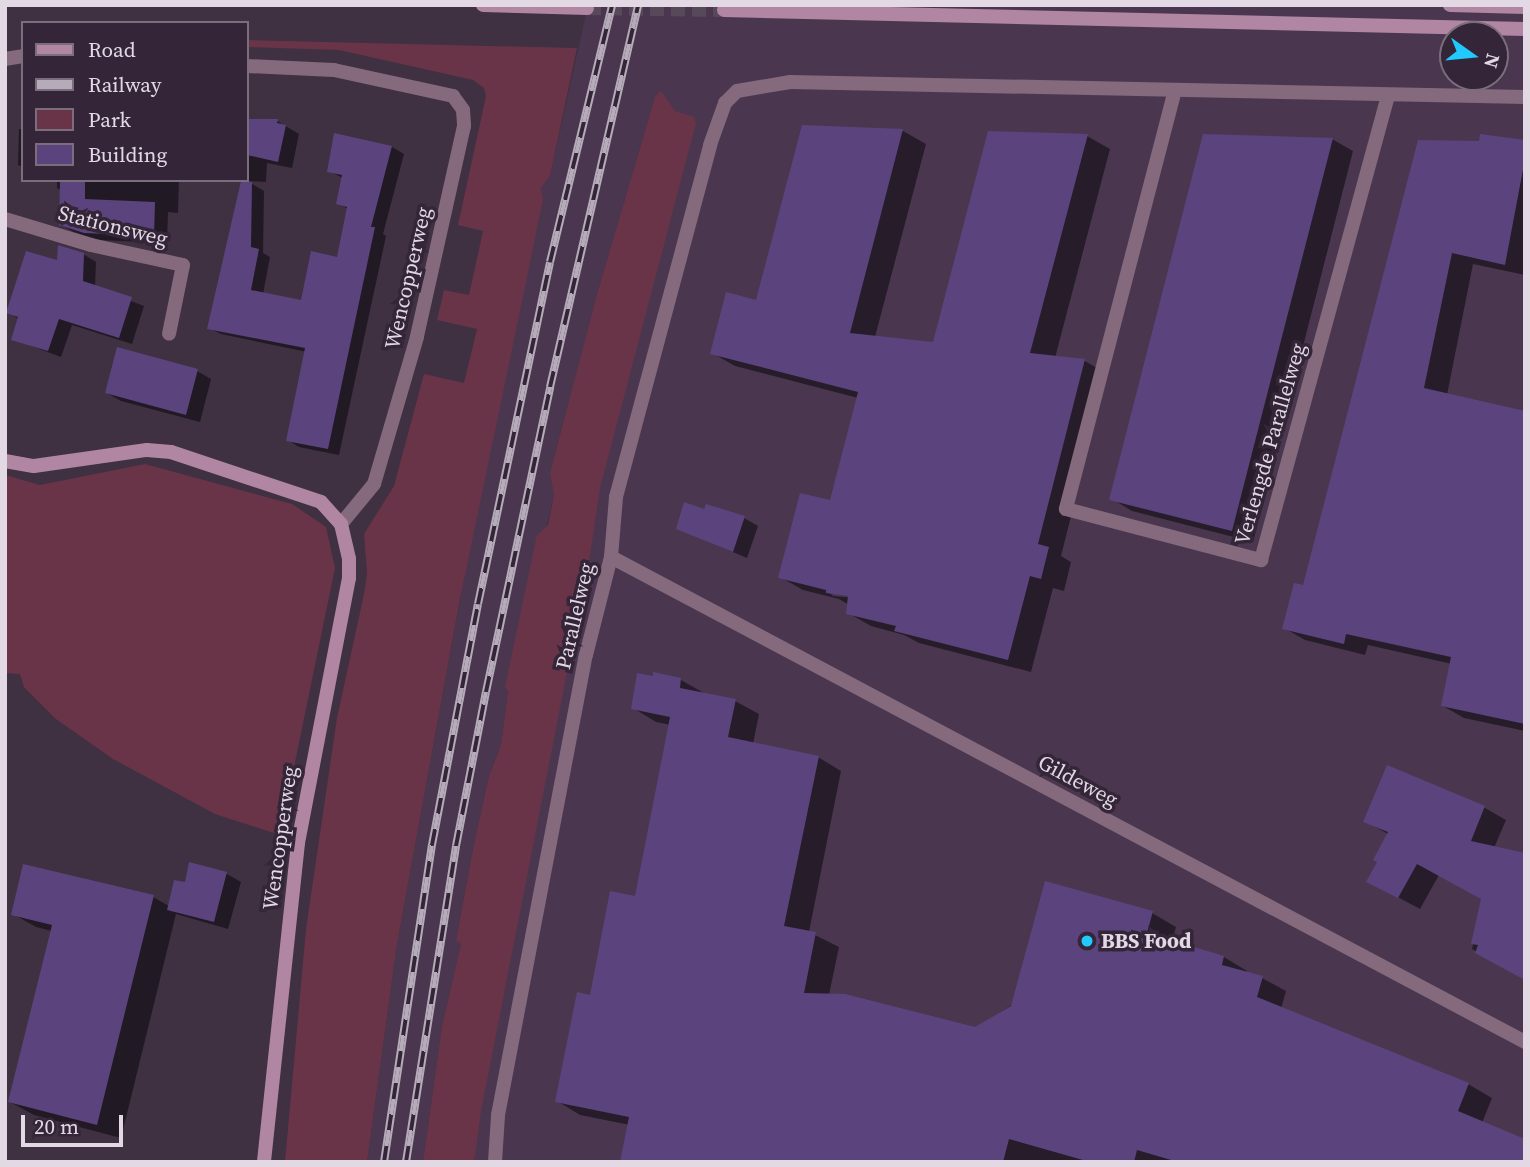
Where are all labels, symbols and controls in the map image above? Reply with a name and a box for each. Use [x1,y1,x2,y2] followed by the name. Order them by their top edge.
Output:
[21,21,248,182] legend
[1439,21,1509,91] north arrow
[88,35,136,64] text: Road
[1478,51,1507,71] text: N
[88,70,162,99] text: Railway
[88,105,131,134] text: Park
[88,140,167,169] text: Building
[56,200,170,252] street label: Stationsweg
[379,205,437,351] street label: Wencopperweg
[1229,340,1311,548] street label: Verlengde Parallelweg
[551,560,599,672] street label: Parallelweg
[1034,750,1122,812] street label: Gildeweg
[257,764,303,912] street label: Wencopperweg
[1101,928,1191,954] place label: BBS Food
[1079,933,1095,949] marker: BBS Food
[24,1100,126,1144] scale bar
[34,1112,79,1141] text: 20 m

